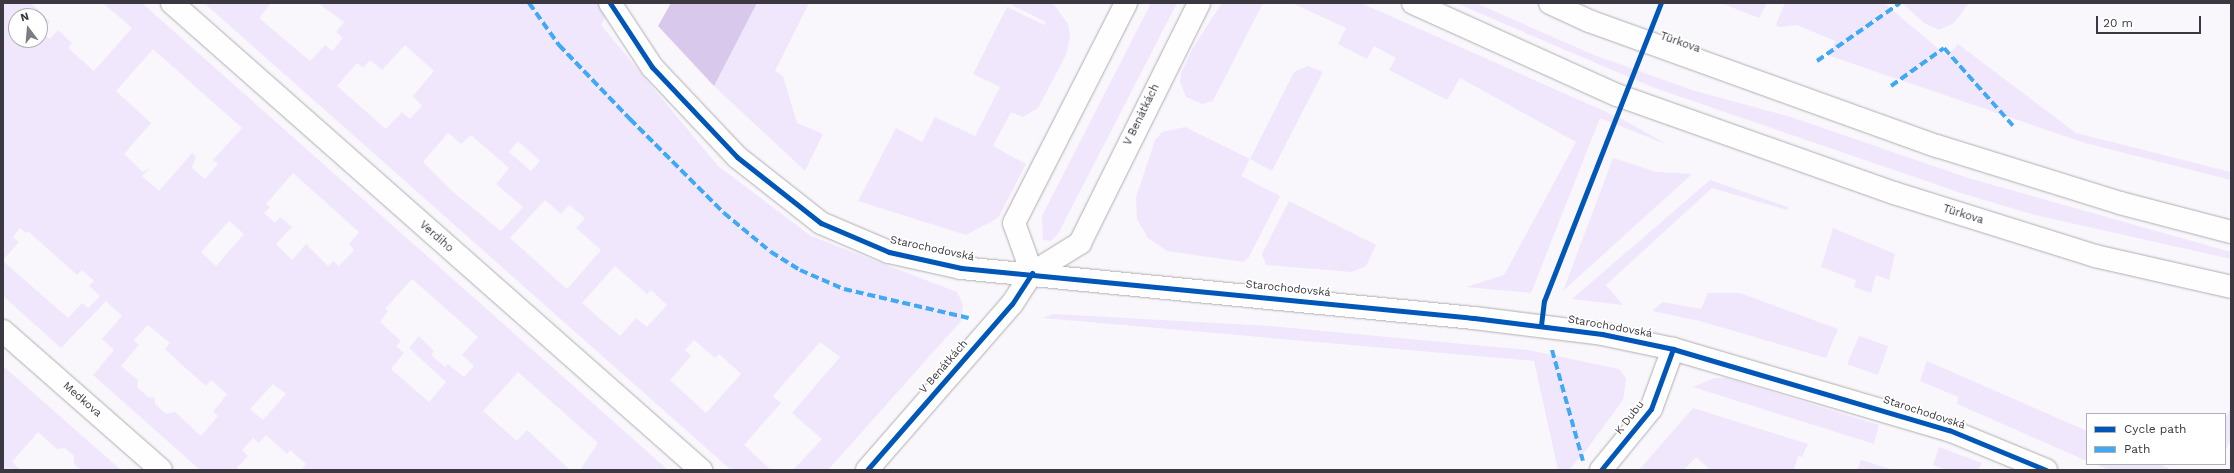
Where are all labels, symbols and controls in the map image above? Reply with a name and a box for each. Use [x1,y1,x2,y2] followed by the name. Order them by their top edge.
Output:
[8,8,48,48] north arrow
[2098,8,2203,34] scale bar
[19,10,31,24] text: N
[2103,16,2133,30] text: 20 m
[1658,30,1702,56] street label: Türkova
[1121,82,1163,148] street label: V Benátkách
[1941,203,1985,227] street label: Türkova
[416,219,456,255] street label: Verdiho
[889,234,975,264] street label: Starochodovská
[1245,278,1331,300] street label: Starochodovská
[1567,313,1653,341] street label: Starochodovská
[917,337,971,397] street label: V Benátkách
[60,380,104,420] street label: Medkova
[1881,393,1967,433] street label: Starochodovská
[1613,398,1647,438] street label: K Dubu
[2086,413,2226,465] legend
[2124,422,2186,436] text: Cycle path
[2124,442,2150,456] text: Path

